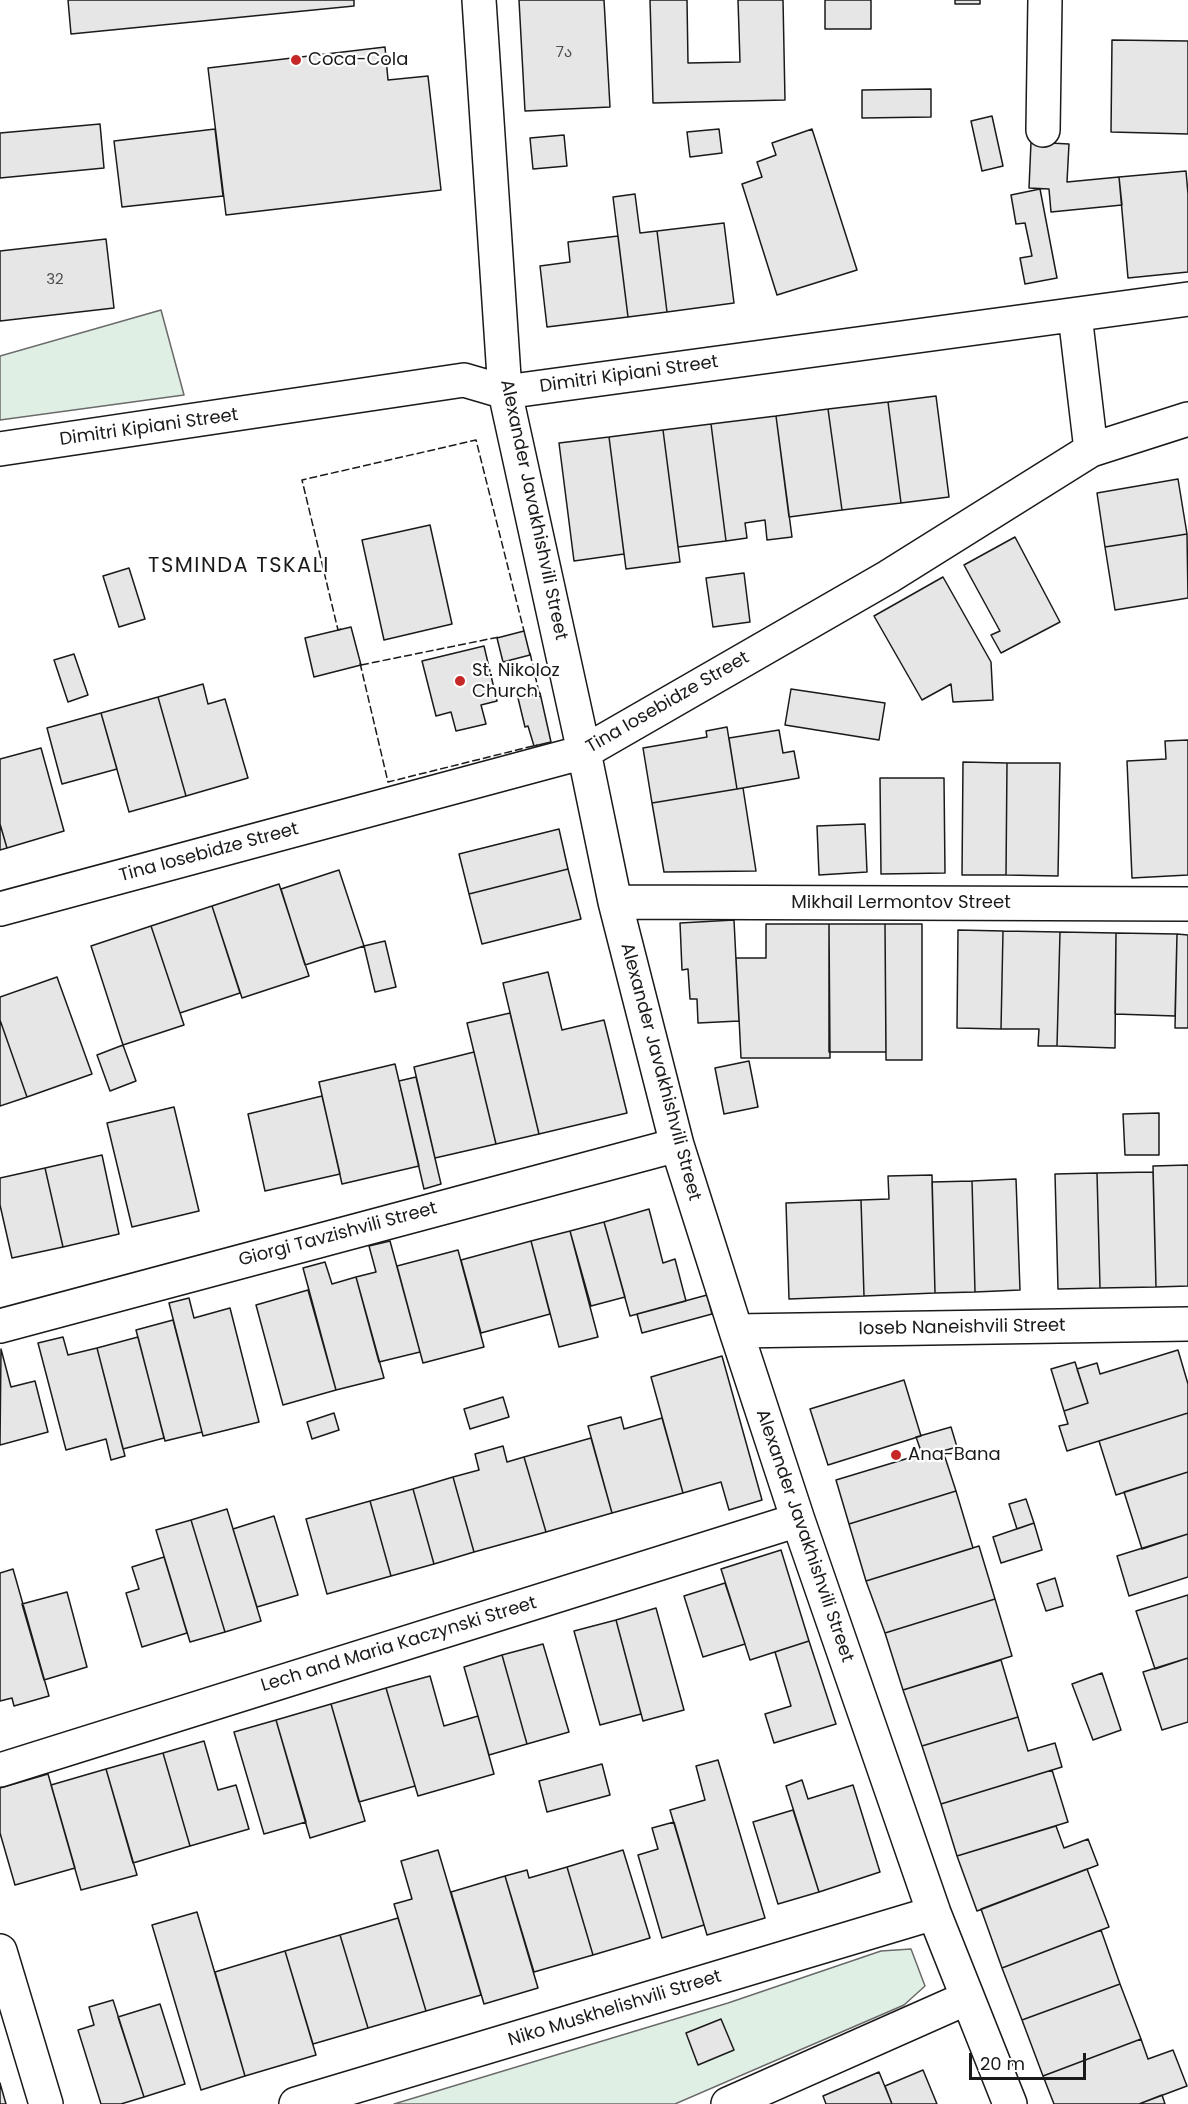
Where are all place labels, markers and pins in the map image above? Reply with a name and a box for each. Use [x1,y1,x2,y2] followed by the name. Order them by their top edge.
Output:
[308,49,408,71] place label: Coca-Cola
[289,53,303,67] marker: Coca-Cola
[472,660,560,702] place label: St. Nikoloz Church
[453,674,467,688] marker: St. Nikoloz Church
[908,1444,1001,1466] place label: Ana-Bana
[889,1448,903,1462] marker: Ana-Bana

